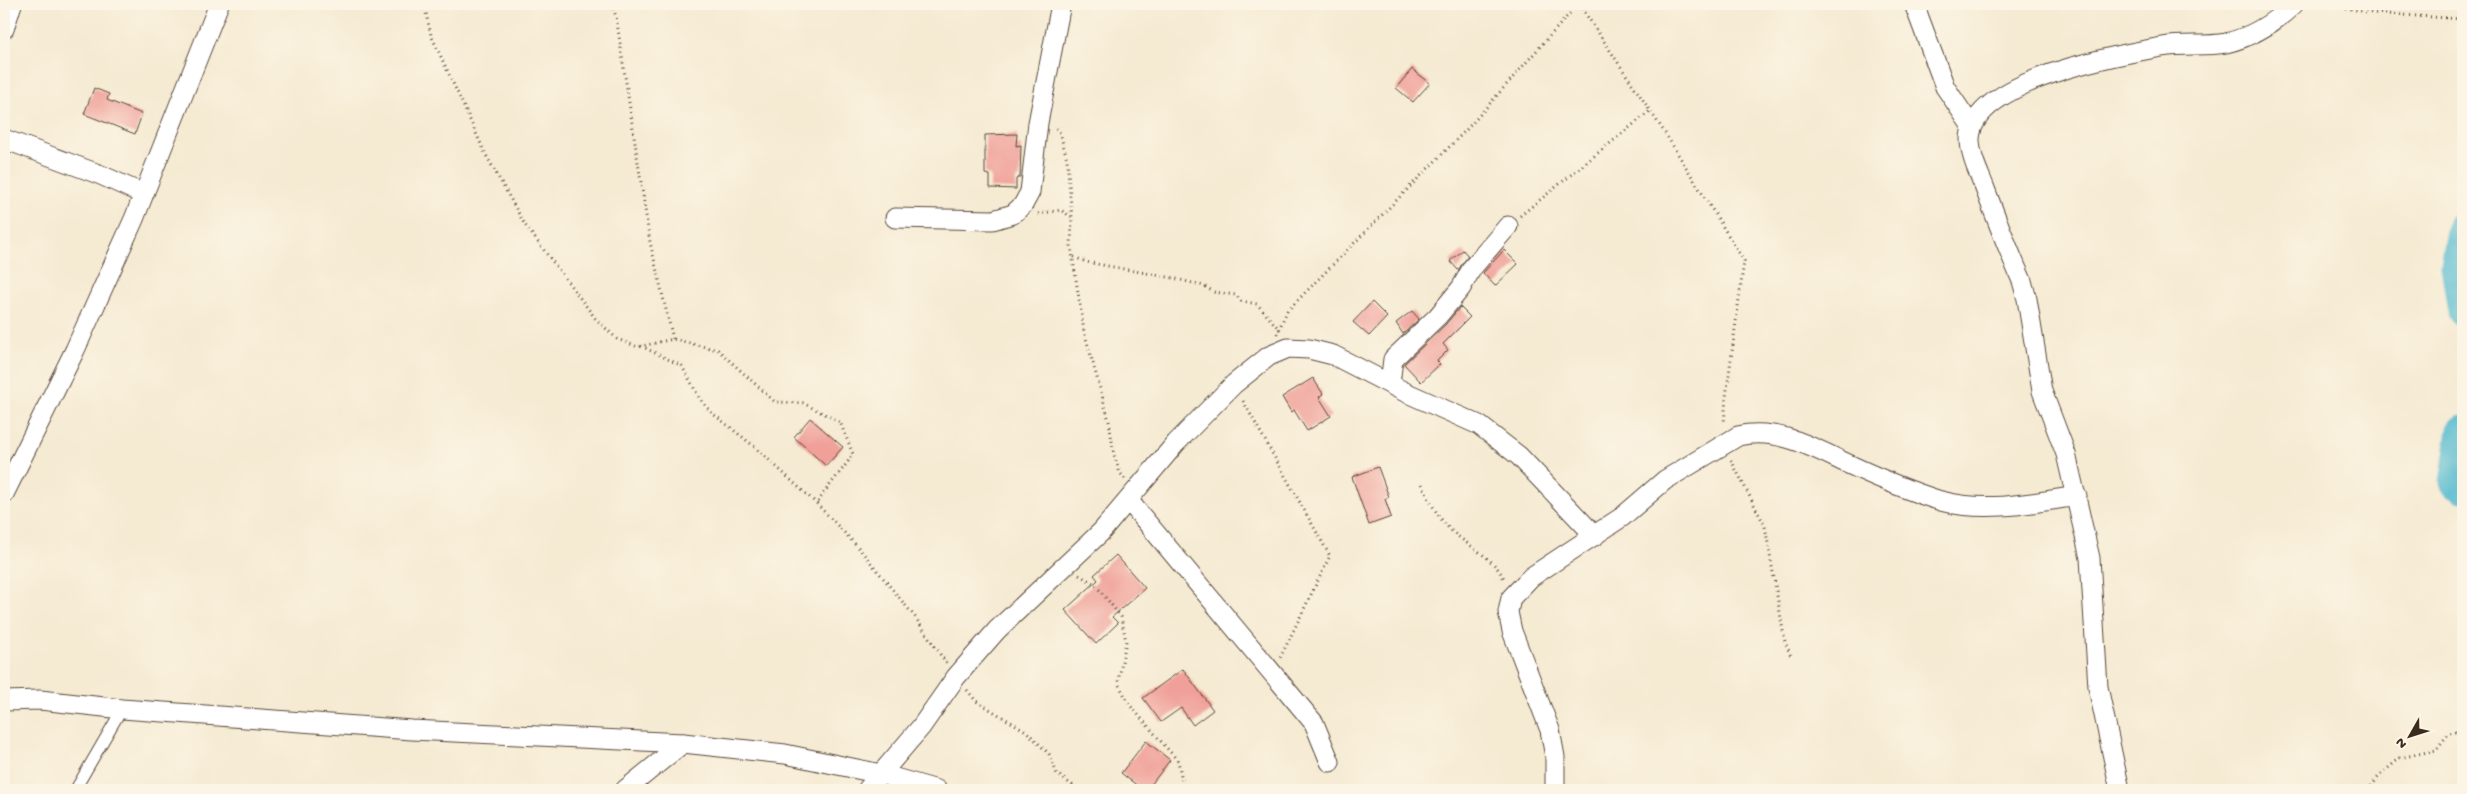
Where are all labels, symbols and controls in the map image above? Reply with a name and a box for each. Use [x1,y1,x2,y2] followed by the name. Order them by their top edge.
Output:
[2384,712,2434,762] north arrow
[2392,734,2411,752] text: N

